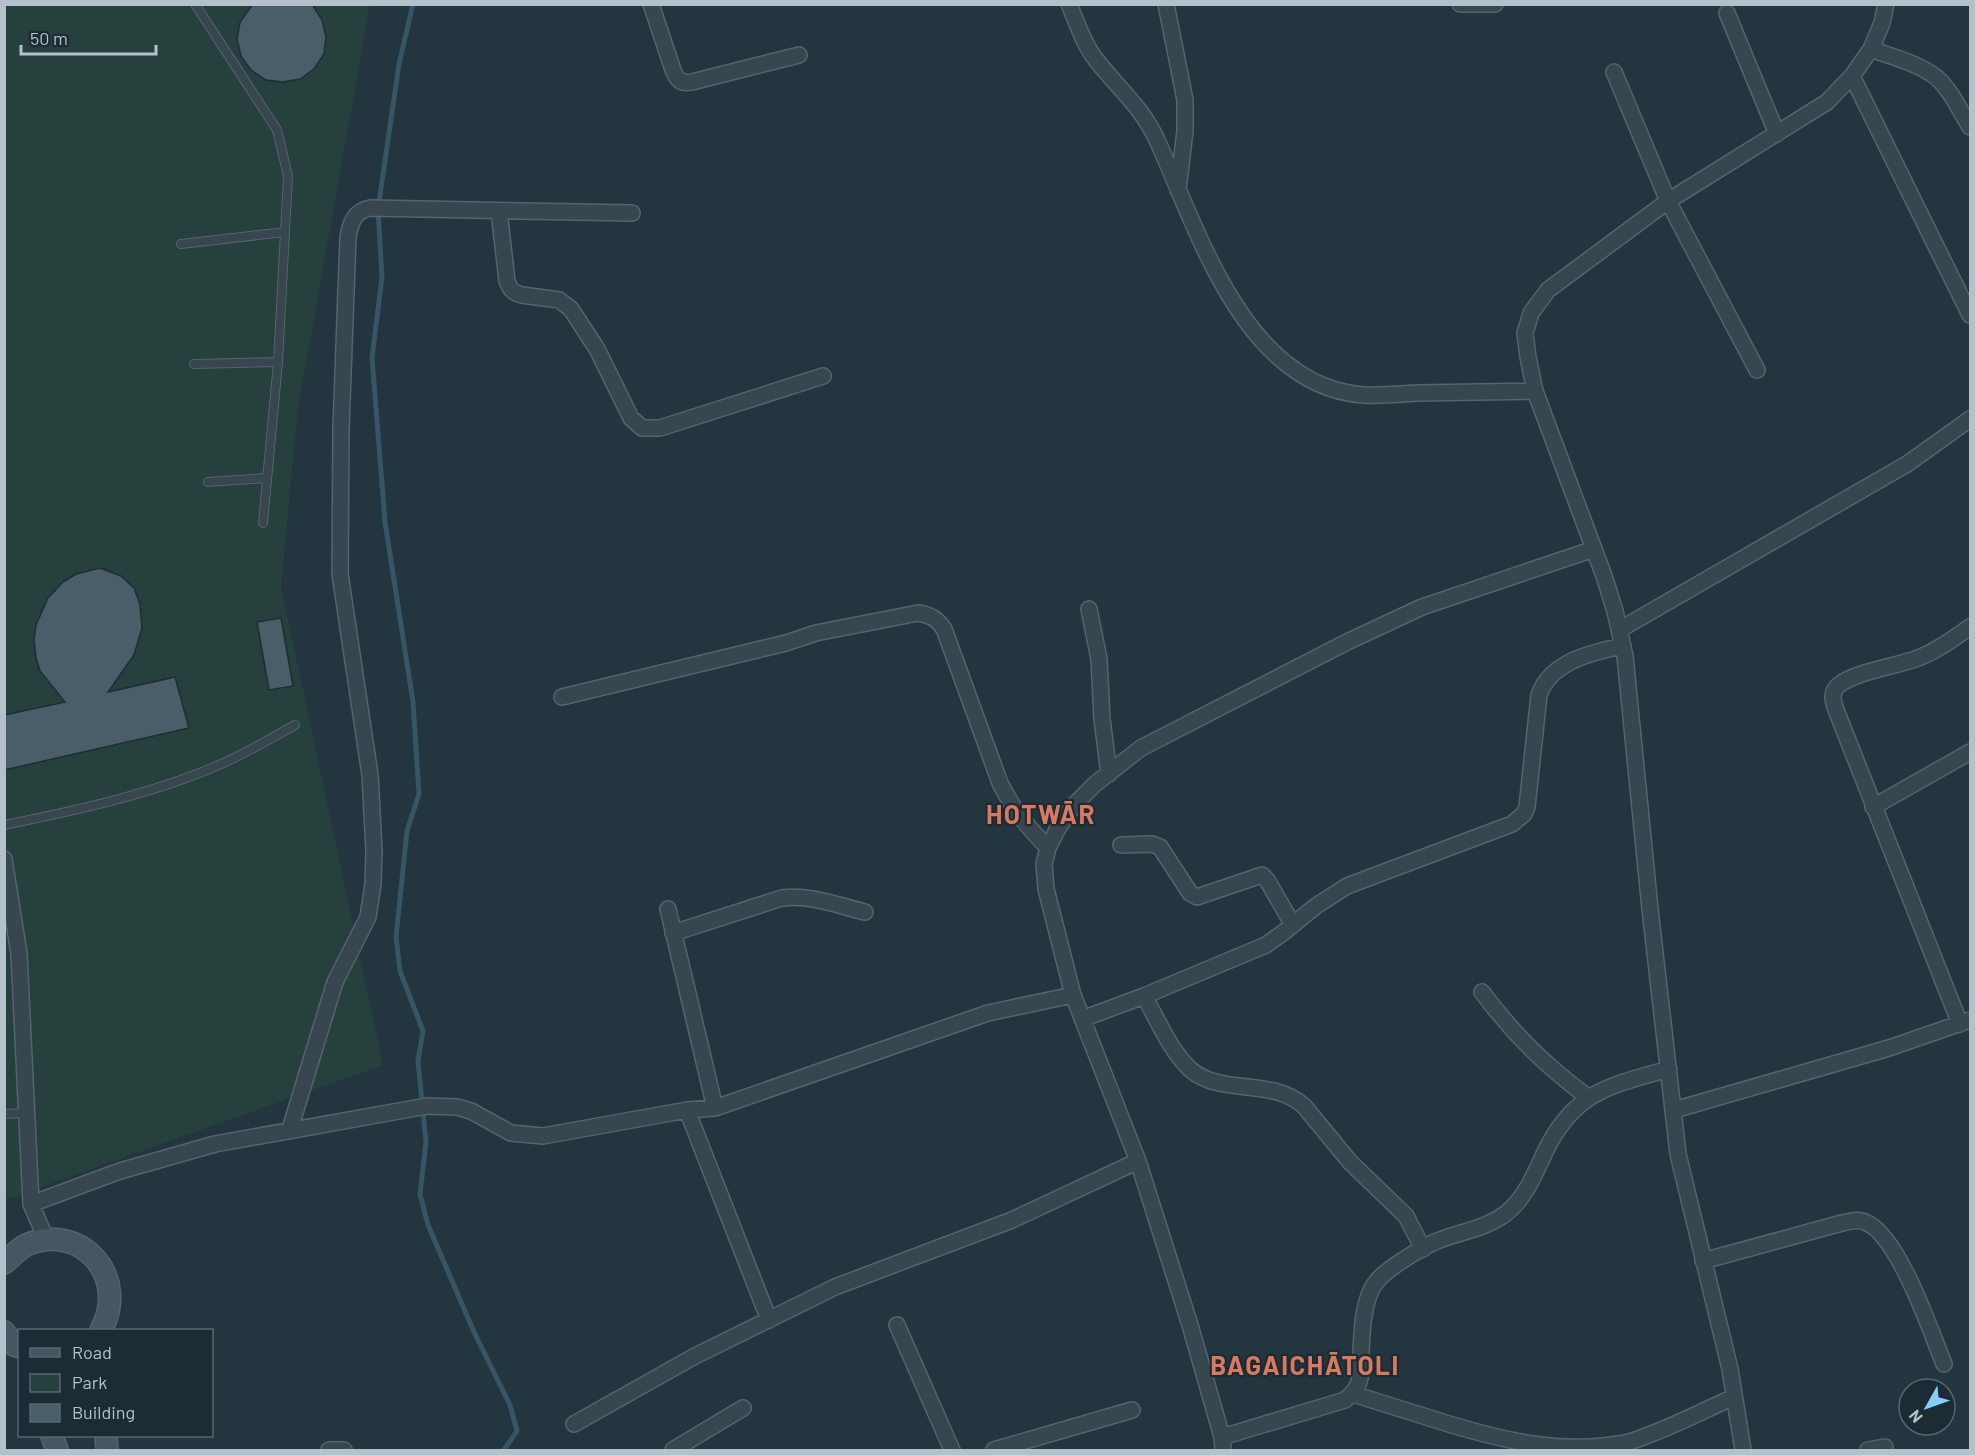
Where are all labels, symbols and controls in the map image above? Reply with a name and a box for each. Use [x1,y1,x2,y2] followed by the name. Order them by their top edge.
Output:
[21,18,156,56] scale bar
[30,27,68,49] text: 50 m
[986,798,1096,829] district label: HOTWĀR
[18,1329,213,1437] legend
[72,1341,112,1363] text: Road
[1210,1349,1400,1380] district label: BAGAICHĀTOLI
[72,1371,107,1393] text: Park
[1897,1377,1957,1437] north arrow
[72,1401,135,1423] text: Building
[1904,1407,1926,1427] text: N

